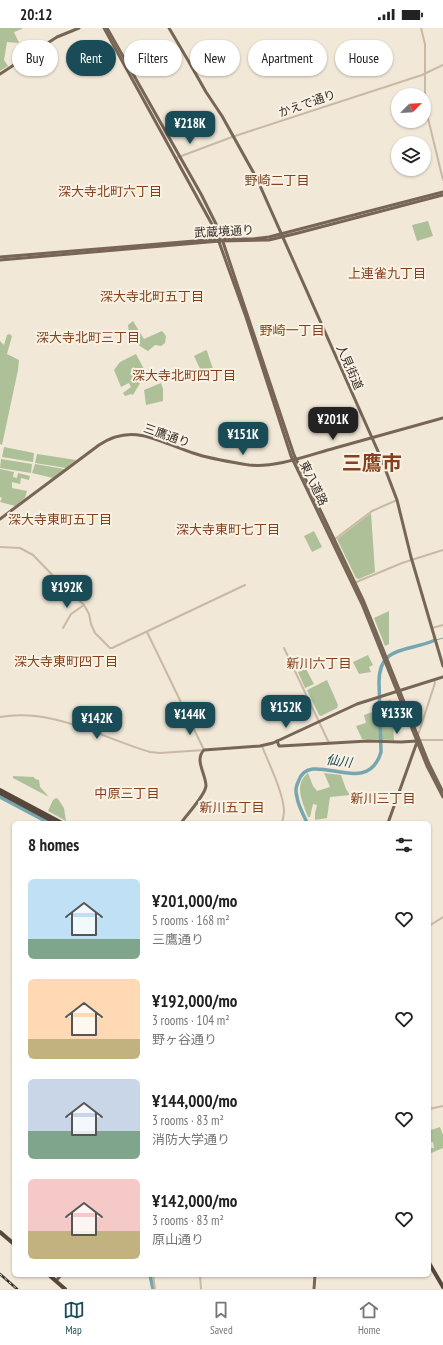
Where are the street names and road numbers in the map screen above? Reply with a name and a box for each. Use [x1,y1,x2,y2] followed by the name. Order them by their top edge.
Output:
[276,86,338,120] street label: かえで通り
[194,222,254,240] street label: 武蔵境通り
[333,342,367,392] street label: 人見街道
[142,420,192,450] street label: 三鷹通り
[297,458,331,508] street label: 東八道路

